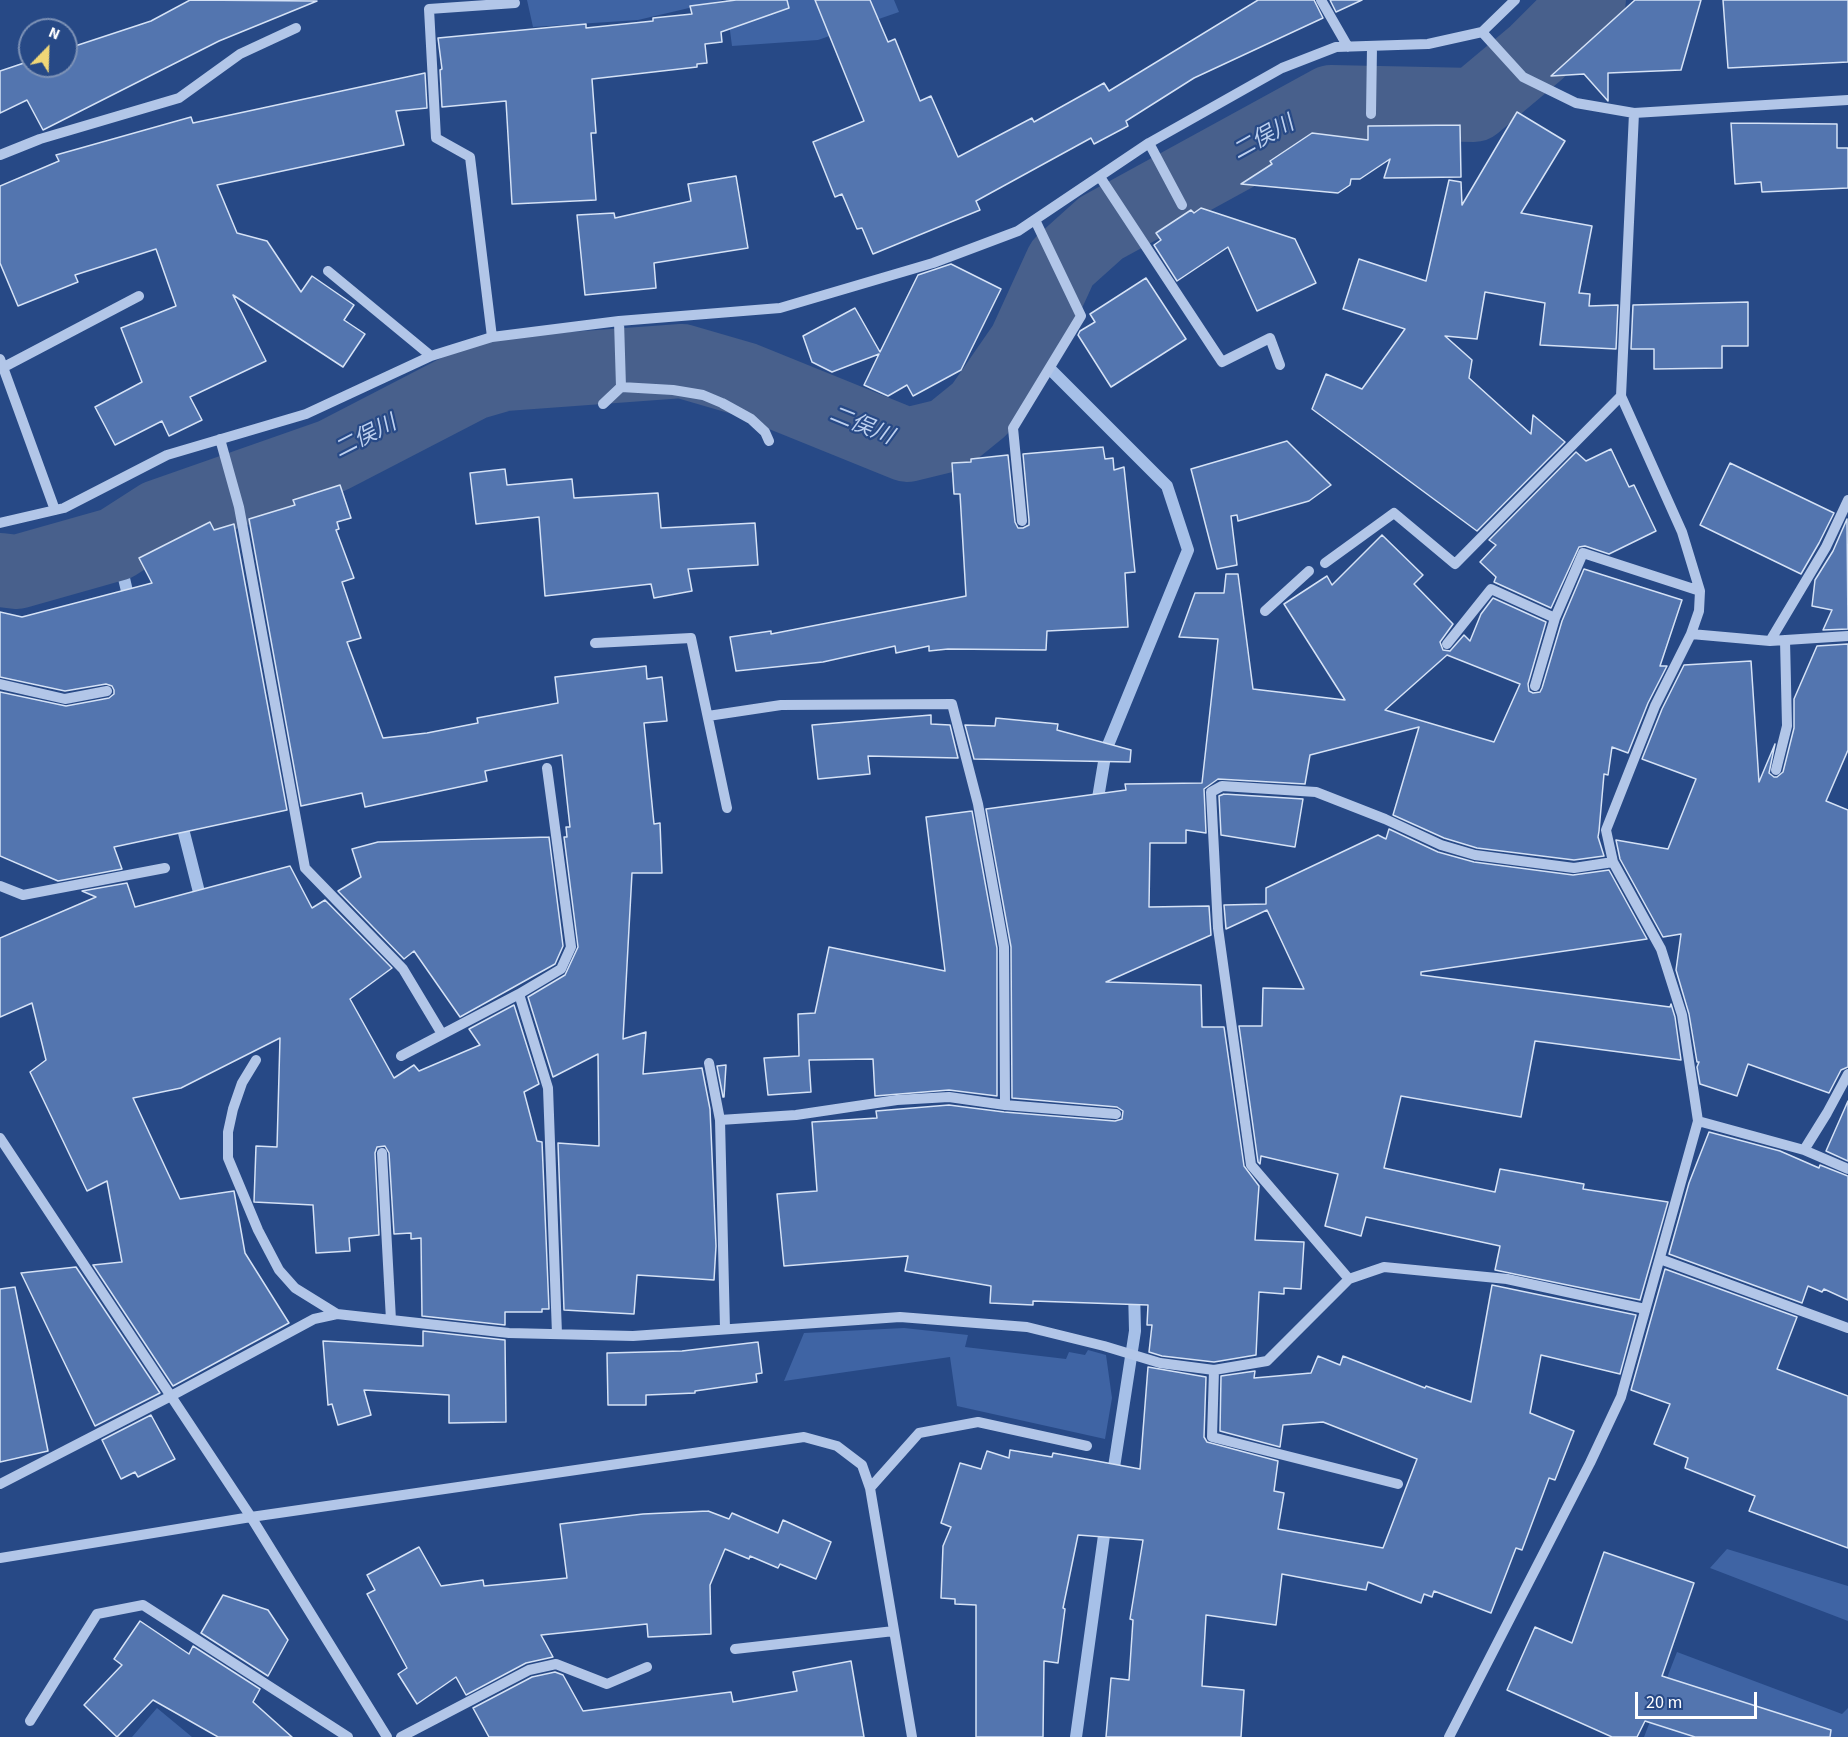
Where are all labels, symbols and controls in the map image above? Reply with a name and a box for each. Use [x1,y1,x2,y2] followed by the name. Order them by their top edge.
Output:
[18,18,78,78] north arrow
[45,21,63,45] text: N
[1229,111,1299,167] water label: 二俣川
[825,402,897,452] water label: 二俣川
[331,411,401,465] water label: 二俣川
[1638,1680,1760,1718] scale bar
[1646,1690,1682,1715] text: 20 m

